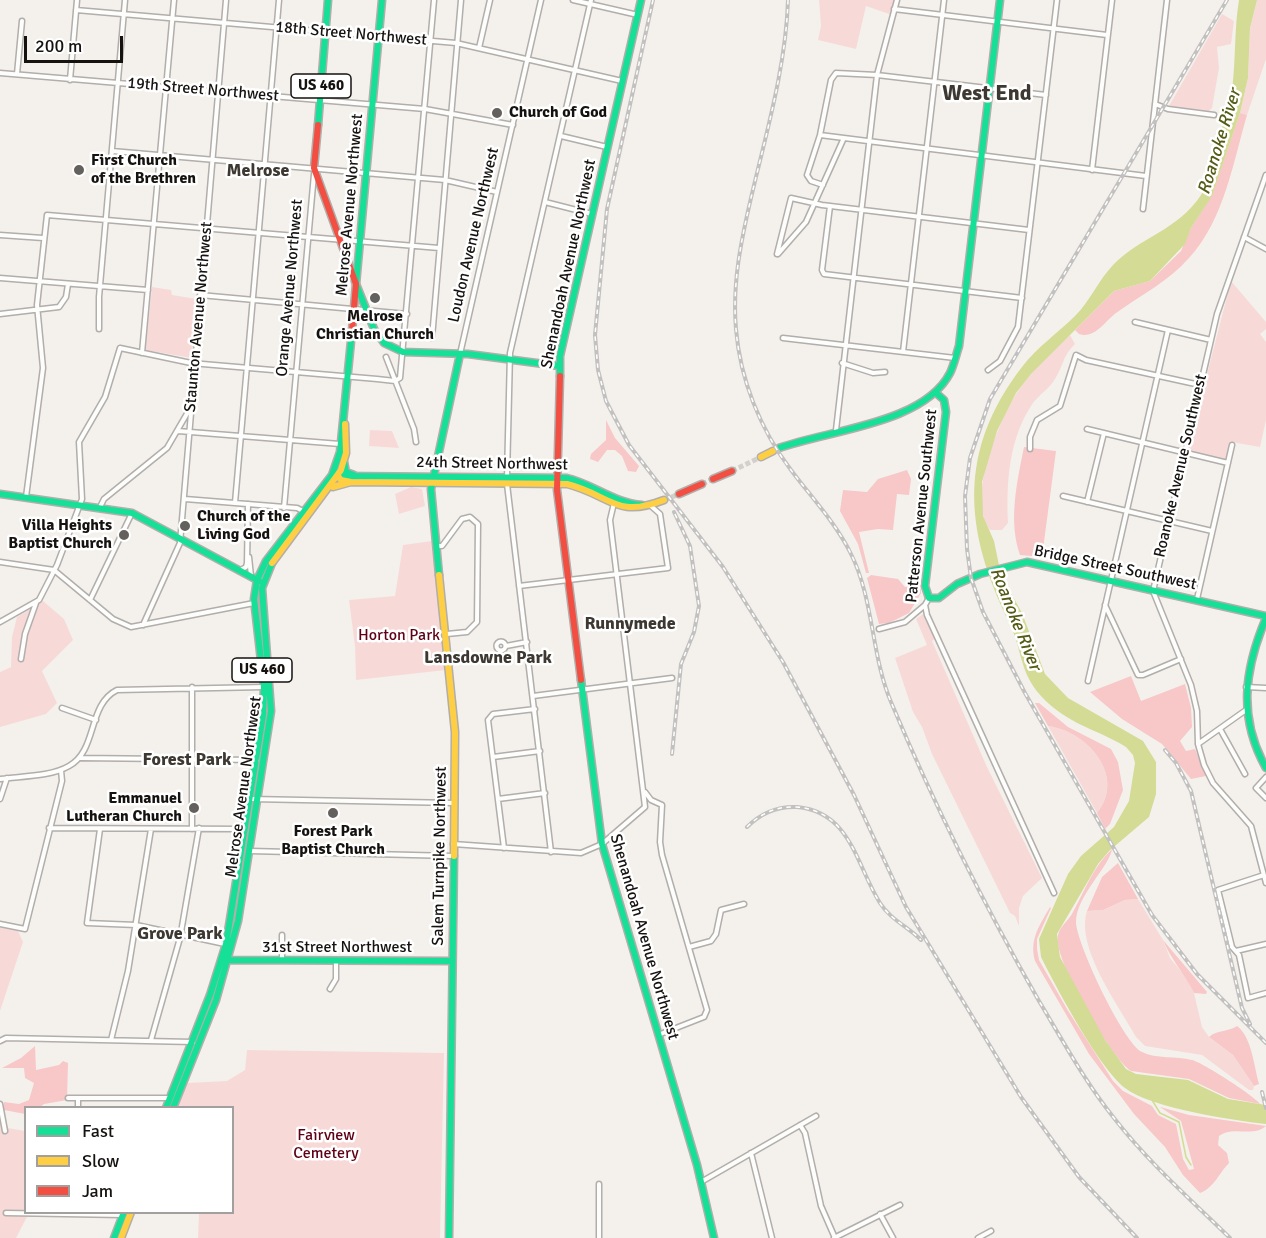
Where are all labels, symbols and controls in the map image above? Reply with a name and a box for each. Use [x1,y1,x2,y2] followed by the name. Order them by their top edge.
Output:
[275,18,427,50] street label: 18th Street Northwest
[27,24,126,62] scale bar
[35,35,82,57] text: 200 m
[127,74,279,106] street label: 19th Street Northwest
[291,74,351,98] road number: US 460
[942,81,1032,107] district label: West End
[1194,87,1246,197] water label: Roanoke River
[509,103,607,123] place label: Church of God
[490,106,504,120] marker: Church of God
[332,113,368,297] street label: Melrose Avenue Northwest
[445,146,503,324] street label: Loudon Avenue Northwest
[91,151,196,189] place label: First Church of the Brethren
[537,158,601,370] street label: Shenandoah Avenue Northwest
[227,160,289,182] district label: Melrose
[72,163,86,177] marker: First Church of the Brethren
[273,198,307,378] street label: Orange Avenue Northwest
[181,221,217,413] street label: Staunton Avenue Northwest
[368,291,382,305] marker: Melrose Christian Church
[316,307,434,345] place label: Melrose Christian Church
[1151,372,1211,560] street label: Roanoke Avenue Southwest
[902,408,942,604] street label: Patterson Avenue Southwest
[416,453,568,475] street label: 24th Street Northwest
[197,507,290,545] place label: Church of the Living God
[8,516,112,554] place label: Villa Heights Baptist Church
[178,519,192,533] marker: Church of the Living God
[117,528,131,542] marker: Villa Heights Baptist Church
[1032,541,1198,595] street label: Bridge Street Southwest
[985,564,1045,674] water label: Roanoke River
[584,613,676,635] district label: Runnymede
[358,626,440,646] park label: Horton Park
[424,647,552,669] district label: Lansdowne Park
[232,658,292,682] road number: US 460
[222,695,266,879] street label: Melrose Avenue Northwest
[143,749,231,771] district label: Forest Park
[429,766,451,946] street label: Salem Turnpike Northwest
[66,789,182,827] place label: Emmanuel Lutheran Church
[187,801,201,815] marker: Emmanuel Lutheran Church
[326,806,340,820] marker: Forest Park Baptist Church
[281,822,385,860] place label: Forest Park Baptist Church
[605,832,683,1042] street label: Shenandoah Avenue Northwest
[137,923,223,945] district label: Grove Park
[262,938,412,958] street label: 31st Street Northwest
[24,1106,234,1214] legend
[82,1120,114,1142] text: Fast
[293,1126,359,1164] park label: Fairview Cemetery
[82,1150,119,1172] text: Slow
[82,1180,113,1202] text: Jam

